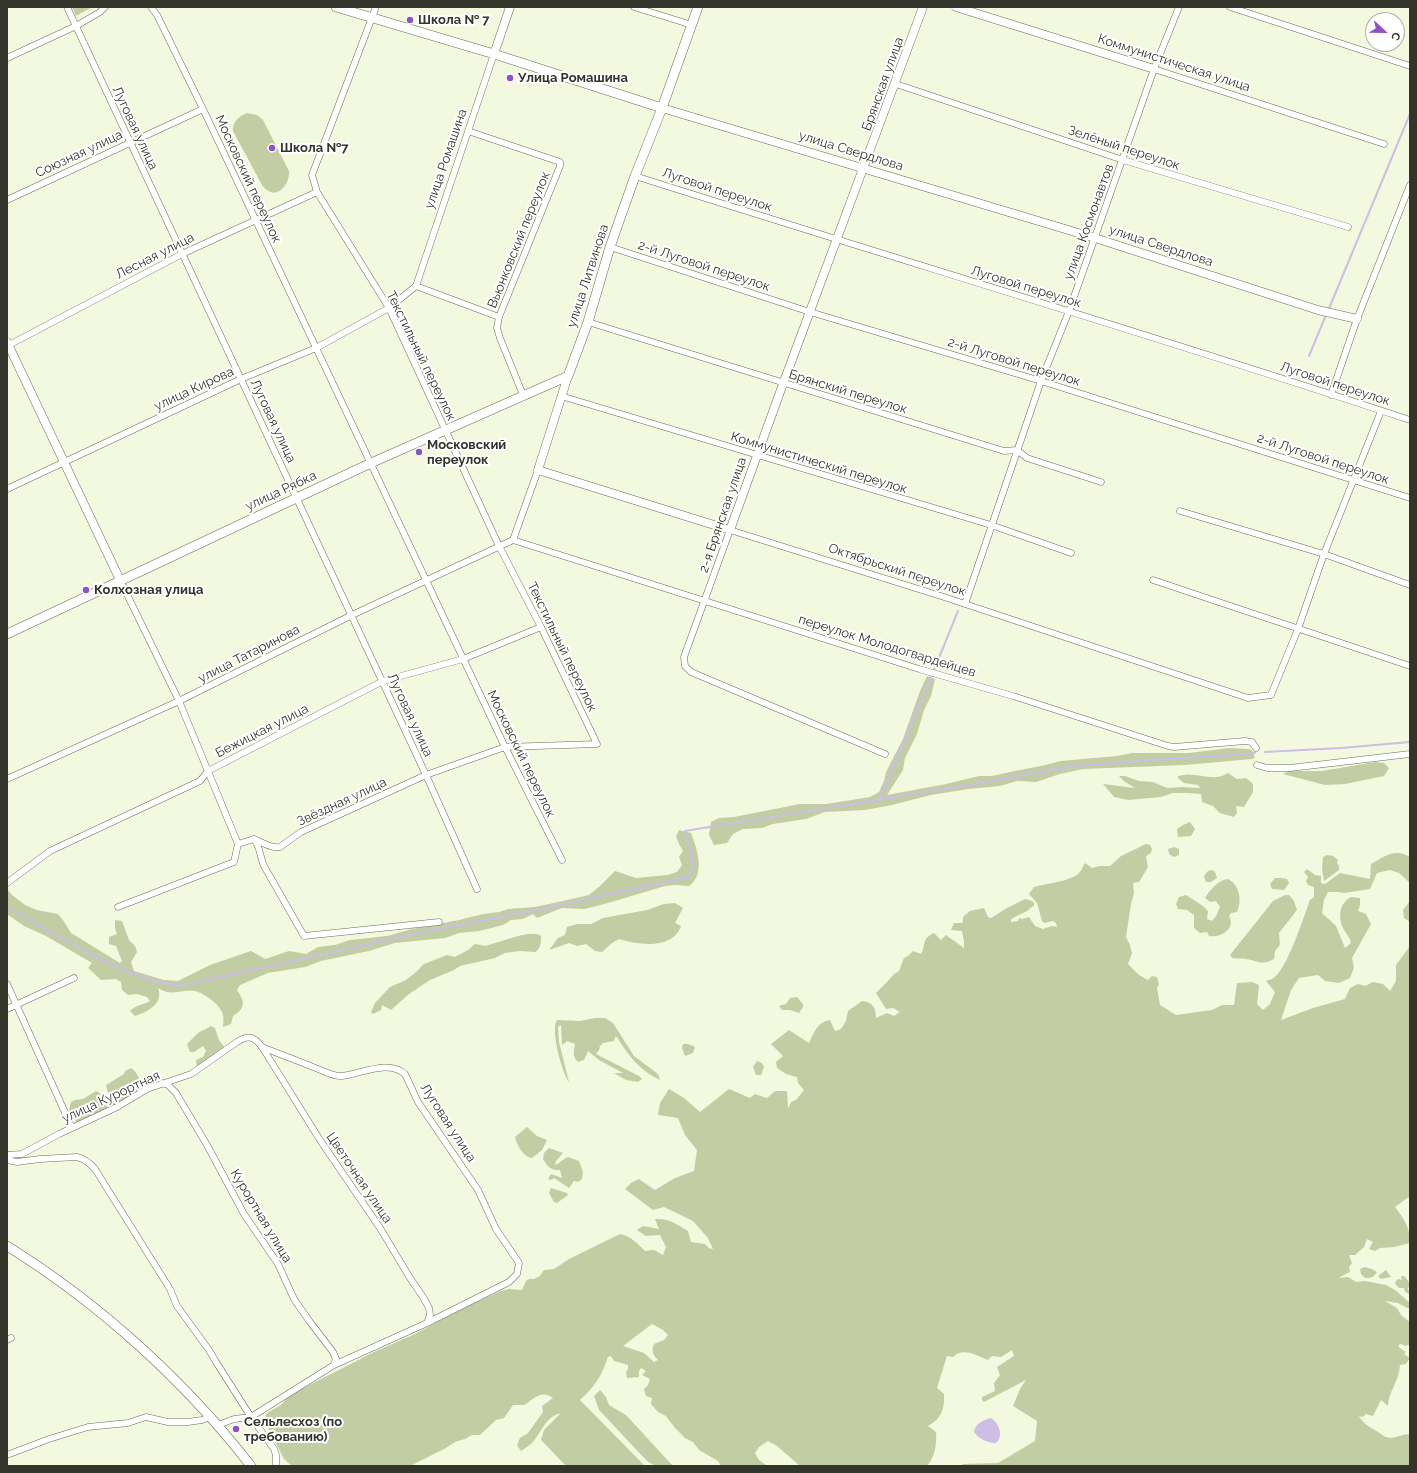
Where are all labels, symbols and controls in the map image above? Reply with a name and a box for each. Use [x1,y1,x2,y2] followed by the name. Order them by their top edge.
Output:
[418,12,490,28] place label: Школа № 7
[1365,12,1405,52] north arrow
[405,15,415,25] marker: Школа № 7
[1388,30,1403,42] text: С
[1096,31,1252,95] street label: Коммунистическая улица
[859,35,907,133] street label: Брянская улица
[518,70,628,86] place label: Улица Ромашина
[505,73,515,83] marker: Улица Ромашина
[109,84,161,172] street label: Луговая улица
[422,107,470,211] street label: улица Ромашина
[211,113,285,245] street label: Московский переулок
[1066,123,1182,173] street label: Зелёный переулок
[33,127,125,181] street label: Союзная улица
[797,128,905,174] street label: улица Свердлова
[280,140,349,156] place label: Школа №7
[267,143,277,153] marker: Школа №7
[1061,162,1117,282] street label: улица Космонавтов
[660,165,774,215] street label: Луговой переулок
[484,169,554,311] street label: Вьюнковский переулок
[564,222,612,330] street label: улица Литвинова
[1107,222,1215,270] street label: улица Свердлова
[113,230,197,282] street label: Лесная улица
[636,237,772,295] street label: 2-й Луговой переулок
[969,263,1083,311] street label: Луговой переулок
[383,289,459,423] street label: Текстильный переулок
[946,334,1082,390] street label: 2-й Луговой переулок
[1278,359,1392,409] street label: Луговой переулок
[152,364,236,414] street label: улица Кирова
[787,367,909,417] street label: Брянский переулок
[247,377,299,465] street label: Луговая улица
[729,429,909,497] street label: Коммунистический переулок
[1255,430,1391,488] street label: 2-й Луговой переулок
[427,437,506,468] place label: Московский переулок
[414,447,424,457] marker: Московский переулок
[696,455,750,575] street label: 2-я Брянская улица
[243,468,319,514] street label: улица Рябка
[826,540,968,600] street label: Октябрьский переулок
[524,580,600,714] street label: Текстильный переулок
[94,582,203,598] place label: Колхозная улица
[81,585,91,595] marker: Колхозная улица
[797,612,977,680] street label: переулок Молодогвардейцев
[196,622,302,686] street label: улица Татаринова
[384,671,436,759] street label: Луговая улица
[483,688,559,820] street label: Московский переулок
[213,701,311,761] street label: Бежицкая улица
[295,775,389,829] street label: Звёздная улица
[60,1067,162,1127] street label: улица Курортная
[417,1081,479,1165] street label: Луговая улица
[323,1130,395,1226] street label: Цветочная улица
[227,1166,295,1266] street label: Курортная улица
[244,1414,342,1445] place label: Сельлесхоз (по требованию)
[231,1424,241,1434] marker: Сельлесхоз (по требованию)

